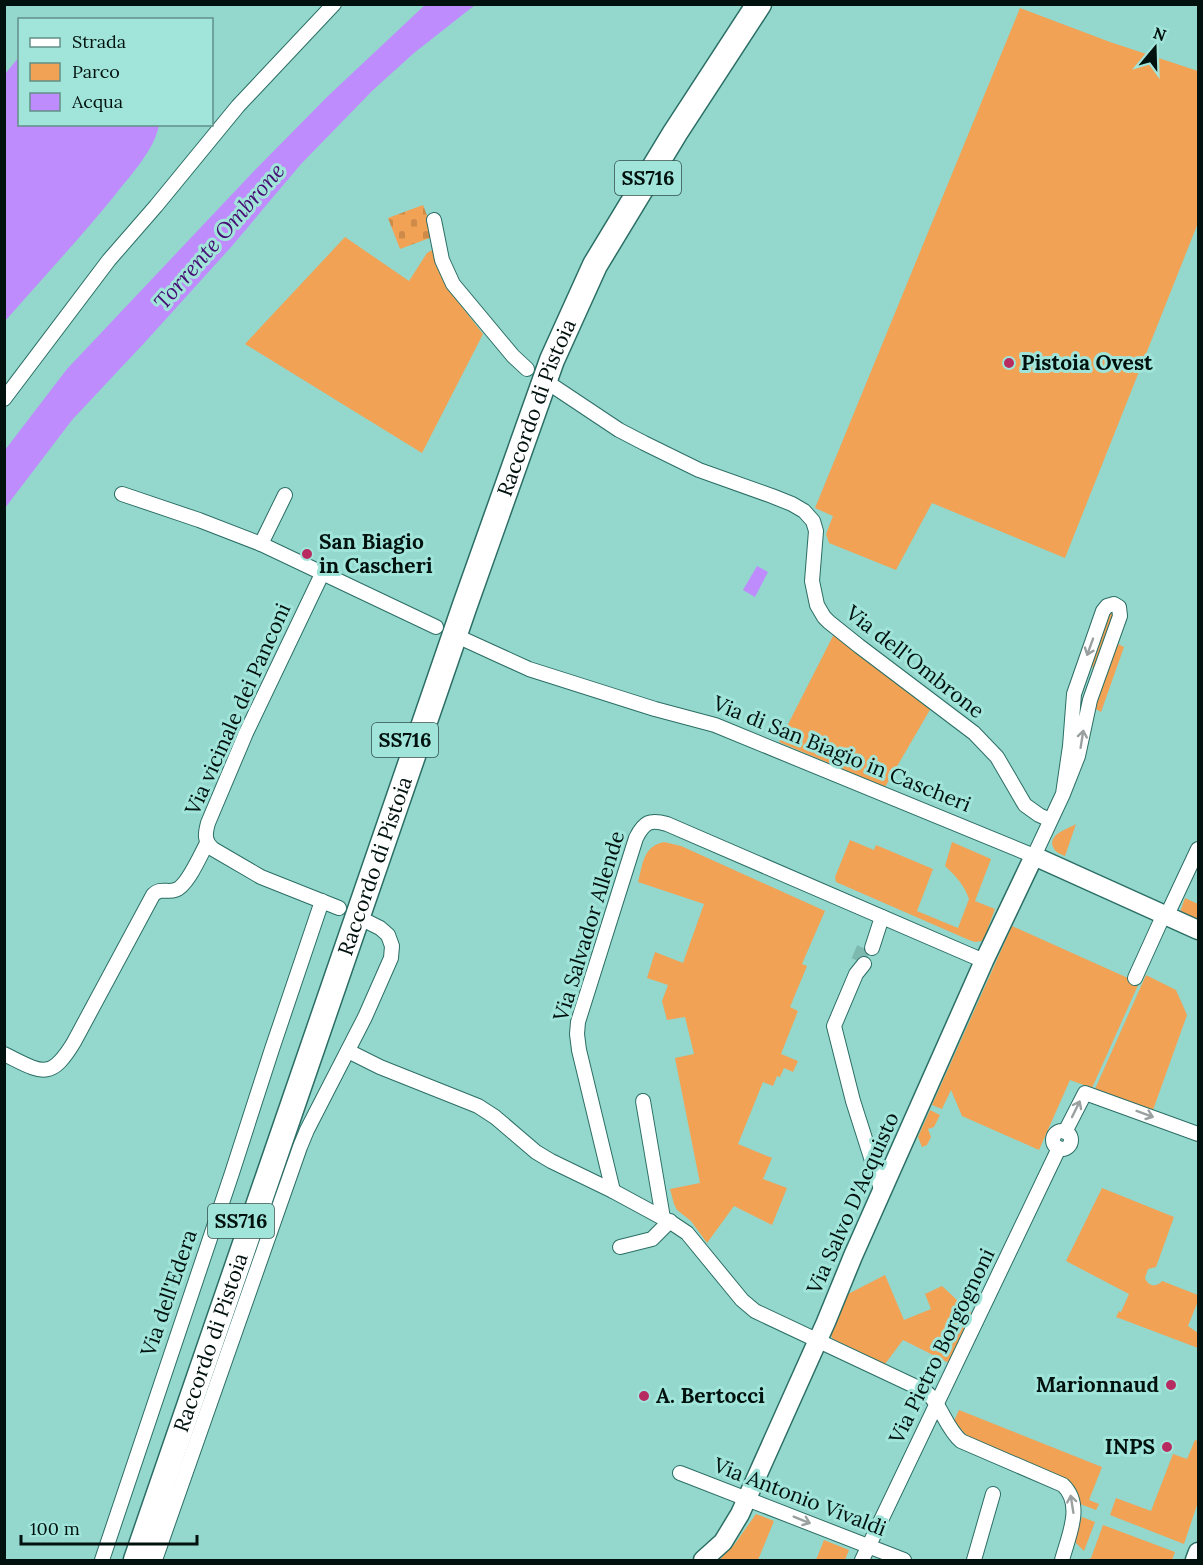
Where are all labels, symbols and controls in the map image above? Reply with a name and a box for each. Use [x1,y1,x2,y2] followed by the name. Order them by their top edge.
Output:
[18,18,213,126] legend
[1125,18,1185,78] north arrow
[1151,22,1169,45] text: N
[72,30,126,53] text: Strada
[72,60,120,83] text: Parco
[71,90,123,113] text: Acqua
[148,157,290,315] water label: Torrente Ombrone
[615,161,681,195] road number: SS716
[491,314,582,500] street label: Raccordo di Pistoia
[1021,349,1153,376] place label: Pistoia Ovest
[1002,356,1016,370] marker: Pistoia Ovest
[319,528,433,579] place label: San Biagio in Cascheri
[300,547,314,561] marker: San Biagio in Cascheri
[178,599,296,820] street label: Via vicinale dei Panconi
[840,599,990,724] street label: Via dell'Ombrone
[1084,637,1095,655] one-way arrow
[708,689,975,818] street label: Via di San Biagio in Cascheri
[372,723,438,757] road number: SS716
[1076,729,1087,749] one-way arrow
[331,773,418,959] street label: Raccordo di Pistoia
[546,828,630,1025] street label: Via Salvador Allende
[1071,1101,1082,1119] one-way arrow
[800,1108,905,1299] street label: Via Salvo D'Acquisto
[1135,1109,1153,1120] one-way arrow
[208,1204,274,1238] road number: SS716
[134,1226,203,1361] street label: Via dell'Edera
[882,1244,1001,1449] street label: Via Pietro Borgognoni
[167,1249,254,1435] street label: Raccordo di Pistoia
[1036,1371,1159,1398] place label: Marionnaud
[1164,1378,1178,1392] marker: Marionnaud
[656,1382,765,1409] place label: A. Bertocci
[637,1389,651,1403] marker: A. Bertocci
[1105,1433,1155,1460] place label: INPS
[1160,1440,1174,1454] marker: INPS
[709,1451,890,1542] street label: Via Antonio Vivaldi
[1067,1495,1078,1514] one-way arrow
[21,1508,196,1546] scale bar
[792,1515,810,1526] one-way arrow
[30,1517,80,1540] text: 100 m

